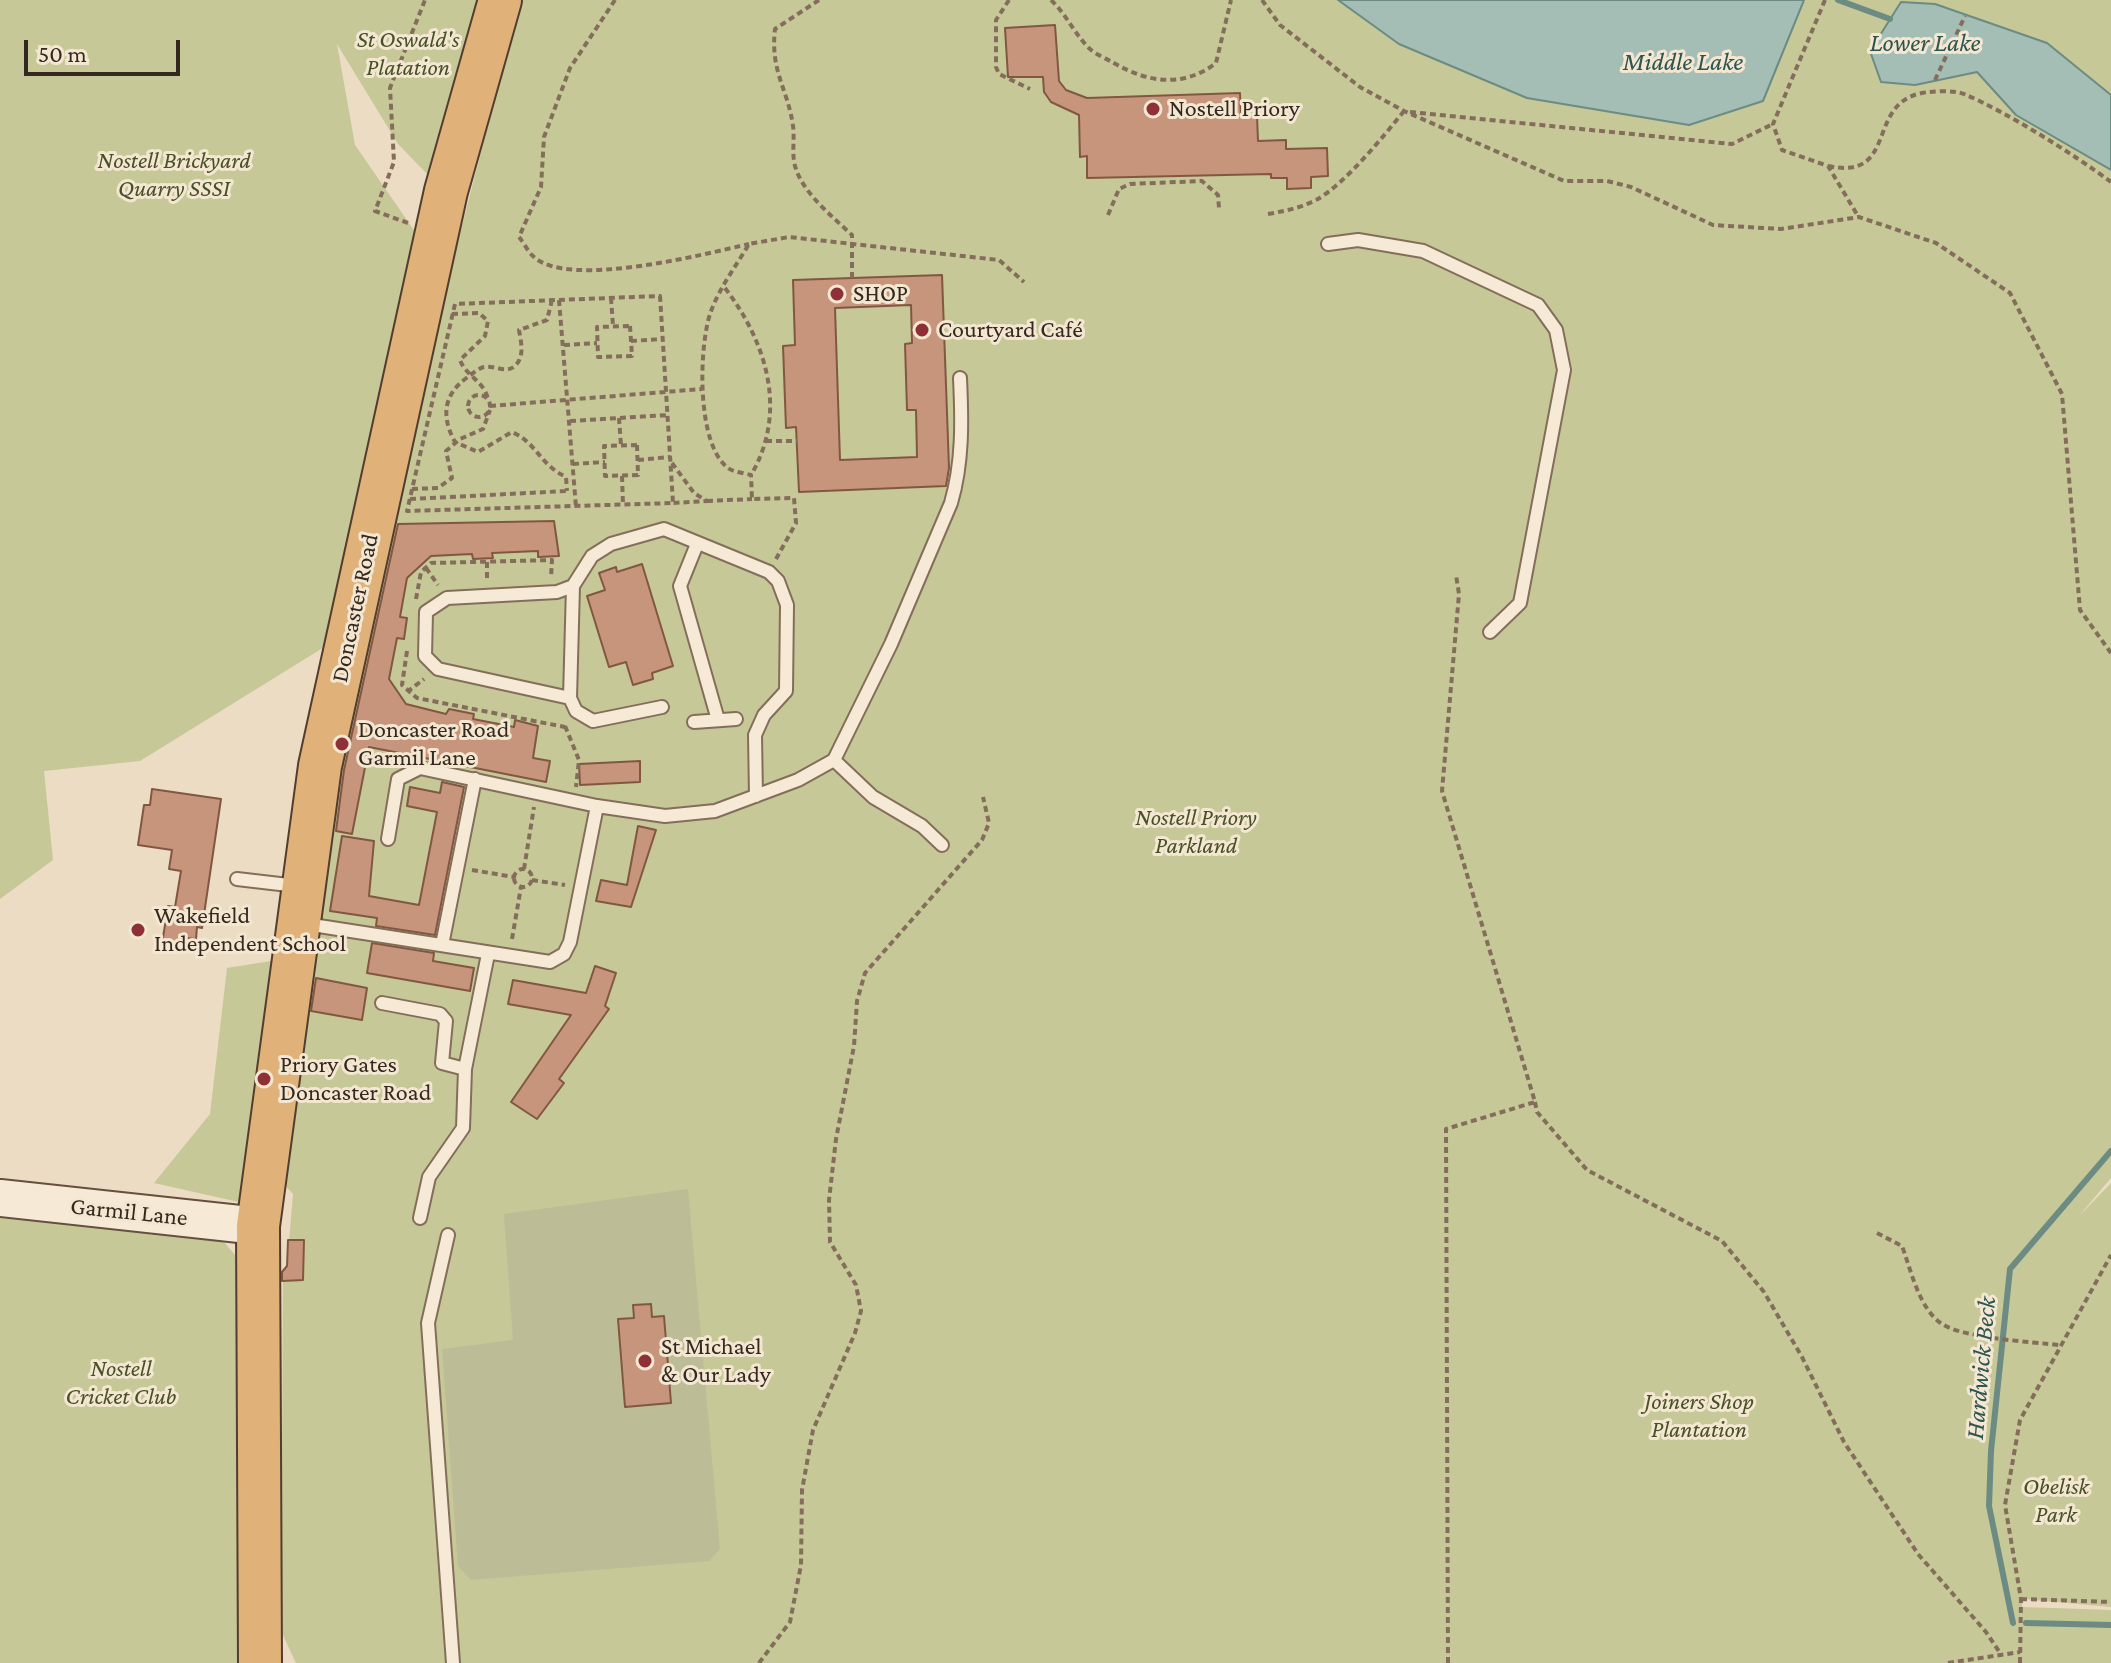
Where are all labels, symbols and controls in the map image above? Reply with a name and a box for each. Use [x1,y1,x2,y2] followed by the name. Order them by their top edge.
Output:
[28,24,184,74] scale bar
[357,26,459,82] park label: St Oswald's Platation
[1870,27,1980,59] water label: Lower Lake
[38,40,87,67] text: 50 m
[1623,46,1743,78] water label: Middle Lake
[1169,95,1300,123] place label: Nostell Priory
[1144,100,1162,118] marker: Nostell Priory
[98,147,250,203] park label: Nostell Brickyard Quarry SSSI
[853,280,908,308] place label: SHOP
[828,285,846,303] marker: SHOP
[938,316,1083,344] place label: Courtyard Café
[913,321,931,339] marker: Courtyard Café
[325,531,385,685] street label: Doncaster Road
[358,716,509,772] place label: Doncaster Road Garmil Lane
[333,735,351,753] marker: Doncaster Road Garmil Lane
[1135,804,1257,860] park label: Nostell Priory Parkland
[154,902,346,958] place label: Wakefield Independent School
[129,921,147,939] marker: Wakefield Independent School
[280,1051,431,1107] place label: Priory Gates Doncaster Road
[255,1070,273,1088] marker: Priory Gates Doncaster Road
[69,1192,189,1232] street label: Garmil Lane
[1959,1295,2003,1441] water label: Hardwick Beck
[661,1333,771,1389] place label: St Michael & Our Lady
[636,1352,654,1370] marker: St Michael & Our Lady
[66,1355,176,1411] park label: Nostell Cricket Club
[1644,1388,1754,1444] park label: Joiners Shop Plantation
[2023,1473,2089,1529] park label: Obelisk Park

